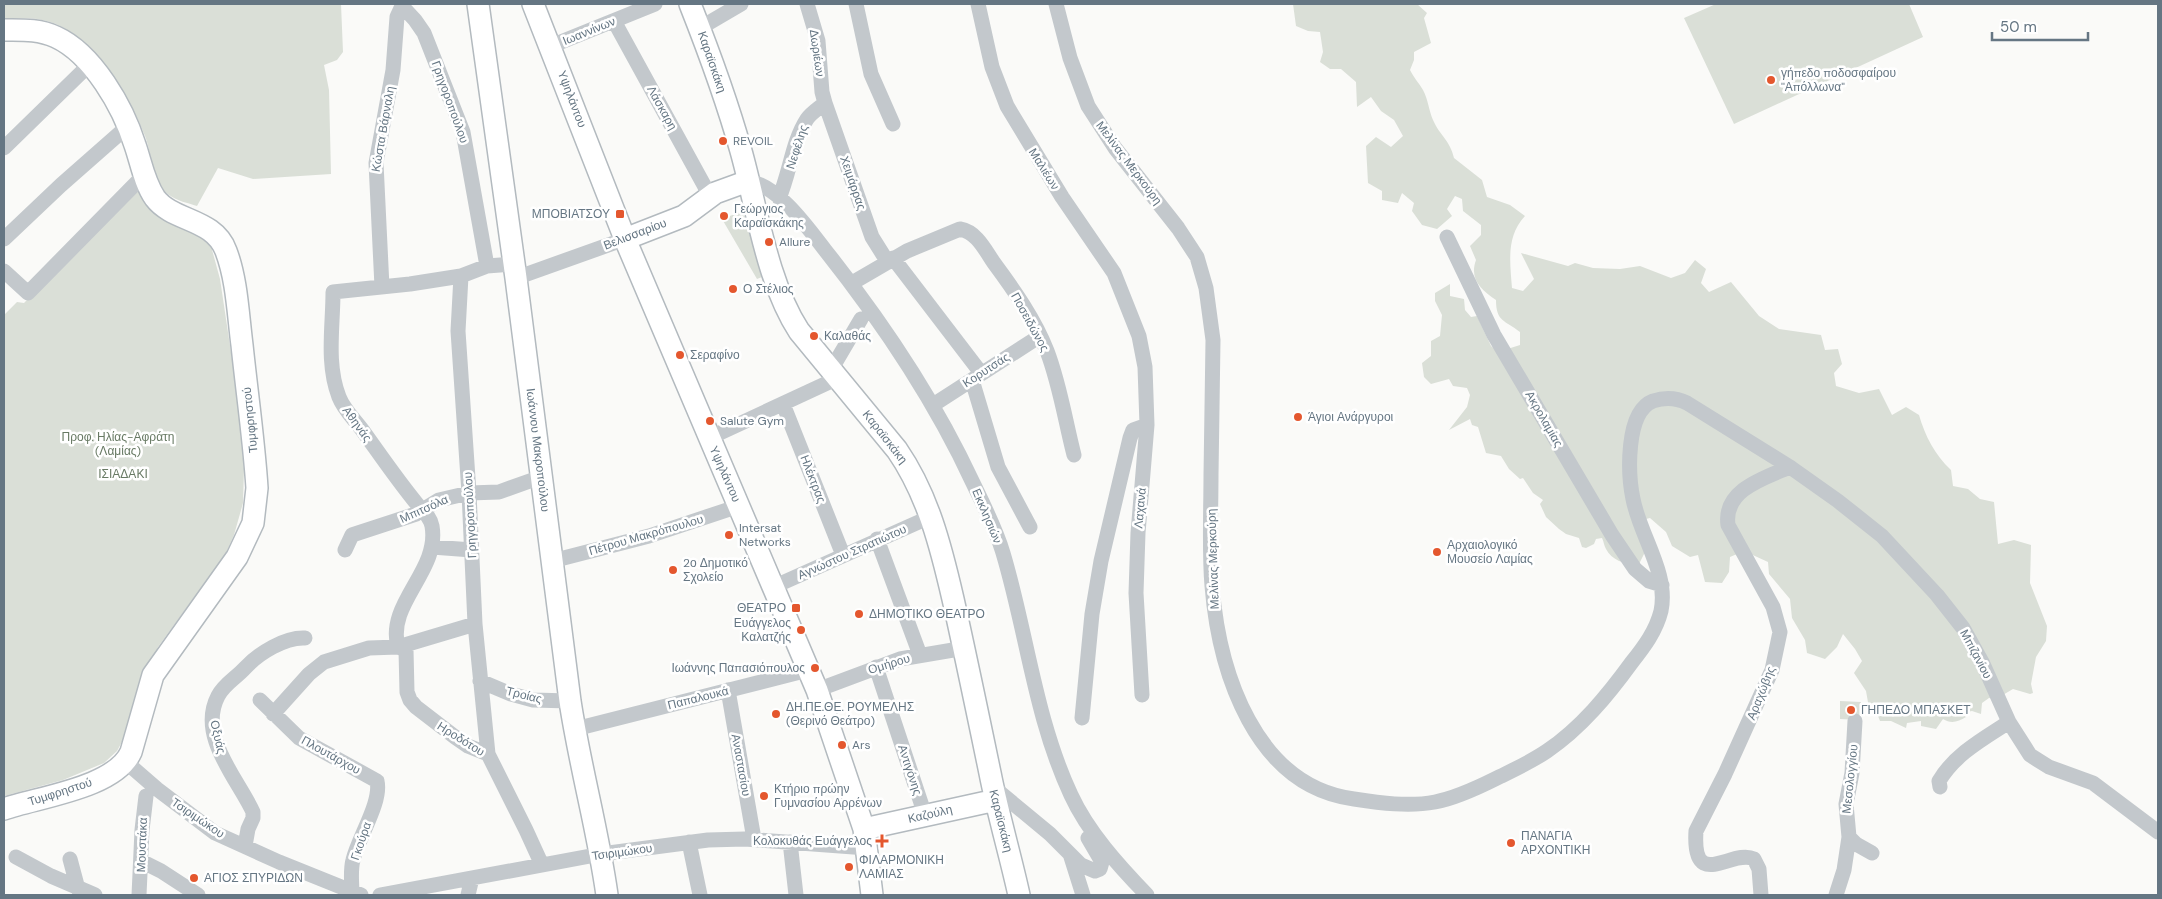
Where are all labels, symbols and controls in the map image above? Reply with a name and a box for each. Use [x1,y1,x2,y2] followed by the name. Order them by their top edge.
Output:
[1992,10,2088,42] scale bar
[560,13,618,49] street label: Ιωαννίνων
[2000,17,2037,37] text: 50 m
[806,28,828,78] street label: Δωριέων
[694,29,730,95] street label: Καραϊσκάκη
[428,59,472,145] street label: Γρηγοροπούλου
[1781,65,1896,95] place label: γήπεδο ποδοσφαίρου ''Απόλλωνα''
[554,68,590,130] street label: Υψηλάντου
[1765,74,1777,86] marker: γήπεδο ποδοσφαίρου ''Απόλλωνα''
[643,83,681,133] street label: Λάσκαρη
[368,85,398,173] street label: Κώστα Βάρναλη
[1092,118,1166,208] street label: Μελίνας Μερκούρη
[782,123,812,171] street label: Νεφέλης
[733,133,773,149] place label: REVOIL
[717,135,729,147] marker: REVOIL
[1025,145,1063,193] street label: Μαλιέων
[836,154,870,212] street label: Χειμάρρας
[734,201,804,231] place label: Γεώργιος Καραϊσκάκης
[532,206,610,222] place label: ΜΠΟΒΙΑΤΣΟΥ
[614,208,626,220] marker: ΜΠΟΒΙΑΤΣΟΥ
[718,210,730,222] marker: Γεώργιος Καραϊσκάκης
[601,215,669,253] street label: Βελισσαρίου
[779,234,810,250] place label: Allure
[763,236,775,248] marker: Allure
[743,281,794,297] place label: Ο Στέλιος
[727,283,739,295] marker: Ο Στέλιος
[1007,290,1053,355] street label: Ποσειδώνος
[824,328,871,344] place label: Καλαθάς
[808,330,820,342] marker: Καλαθάς
[690,347,740,363] place label: Σεραφίνο
[674,349,686,361] marker: Σεραφίνο
[960,349,1013,391] street label: Κορυτσάς
[239,386,261,454] street label: Τυμφρηστού
[522,387,554,513] street label: Ιωάννου Μακροπούλου
[1521,388,1567,450] street label: Ακρολαμίας
[339,403,375,445] street label: Αθηνάς
[859,407,911,467] street label: Καραϊσκάκη
[1308,409,1394,425] place label: Άγιοι Ανάργυροι
[1292,411,1304,423] marker: Άγιοι Ανάργυροι
[720,413,784,429] place label: Salute Gym
[704,415,716,427] marker: Salute Gym
[61,429,175,459] park label: Προφ. Ηλίας-Αφράτη (Λαμίας)
[706,443,744,505] street label: Υψηλάντου
[797,453,830,506] street label: Ηλέκτρας
[98,466,148,482] park label: ΙΣΙΑΔΑΚΙ
[460,471,480,559] street label: Γρηγοροπούλου
[968,486,1006,546] street label: Εκκλησιών
[1130,487,1150,529] street label: Λαχανά
[397,491,451,527] street label: Μπιτσόλα
[1203,508,1223,610] street label: Μελίνας Μερκούρη
[587,511,705,559] street label: Πέτρου Μακρόπουλου
[739,520,791,550] place label: Intersat Networks
[795,521,909,583] street label: Αγνώστου Στρατιώτου
[723,529,735,541] marker: Intersat Networks
[1447,537,1533,567] place label: Αρχαιολογικό Μουσείο Λαμίας
[1431,546,1443,558] marker: Αρχαιολογικό Μουσείο Λαμίας
[683,555,748,585] place label: 2ο Δημοτικό Σχολείο
[667,564,679,576] marker: 2ο Δημοτικό Σχολείο
[737,600,786,616] place label: ΘΕΑΤΡΟ
[790,602,802,614] marker: ΘΕΑΤΡΟ
[869,606,985,622] place label: ΔΗΜΟΤΙΚΟ ΘΕΑΤΡΟ
[853,608,865,620] marker: ΔΗΜΟΤΙΚΟ ΘΕΑΤΡΟ
[734,615,791,645] place label: Ευάγγελος Καλατζής
[795,624,807,636] marker: Ευάγγελος Καλατζής
[1956,627,1996,681] street label: Μπιζανίου
[866,650,912,678] street label: Ομήρου
[671,660,805,676] place label: Ιωάννης Παπασιόπουλος
[809,662,821,674] marker: Ιωάννης Παπασιόπουλος
[1743,664,1779,722] street label: Αραχώβης
[504,683,544,707] street label: Τροίας
[666,683,730,713] street label: Παπαλουκά
[786,699,914,729] place label: ΔΗ.ΠΕ.ΘΕ. ΡΟΥΜΕΛΗΣ (Θερινό Θεάτρο)
[1861,702,1971,718] place label: ΓΗΠΕΔΟ ΜΠΑΣΚΕΤ
[1845,704,1857,716] marker: ΓΗΠΕΔΟ ΜΠΑΣΚΕΤ
[770,708,782,720] marker: ΔΗ.ΠΕ.ΘΕ. ΡΟΥΜΕΛΗΣ (Θερινό Θεάτρο)
[434,718,488,760] street label: Ηροδότου
[206,719,230,756] street label: Οξυάς
[299,732,363,778] street label: Πλουτάρχου
[728,733,754,797] street label: Αναστασίου
[852,737,870,753] place label: Ars
[836,739,848,751] marker: Ars
[894,743,926,798] street label: Αντιγόνης
[1838,744,1862,814] street label: Μεσολογγίου
[26,774,94,810] street label: Τυμφρηστού
[774,781,882,811] place label: Κτήριο πρώην Γυμνασίου Αρρένων
[985,788,1017,854] street label: Καραϊσκάκη
[758,790,770,802] marker: Κτήριο πρώην Γυμνασίου Αρρένων
[168,794,228,842] street label: Τσιριμώκου
[906,801,954,827] street label: Καζούλη
[133,817,151,873] street label: Μουστάκα
[347,820,375,862] street label: Γκούρα
[1521,828,1590,858] place label: ΠΑΝΑΓΙΑ ΑΡΧΟΝΤΙΚΗ
[753,833,872,849] place label: Κολοκυθάς Ευάγγελος
[876,835,888,847] marker: Κολοκυθάς Ευάγγελος
[1505,837,1517,849] marker: ΠΑΝΑΓΙΑ ΑΡΧΟΝΤΙΚΗ
[591,840,653,864] street label: Τσιριμώκου
[859,852,944,882] place label: ΦΙΛΑΡΜΟΝΙΚΗ ΛΑΜΙΑΣ
[843,861,855,873] marker: ΦΙΛΑΡΜΟΝΙΚΗ ΛΑΜΙΑΣ
[204,870,303,886] place label: ΑΓΙΟΣ ΣΠΥΡΙΔΩΝ
[188,872,200,884] marker: ΑΓΙΟΣ ΣΠΥΡΙΔΩΝ

